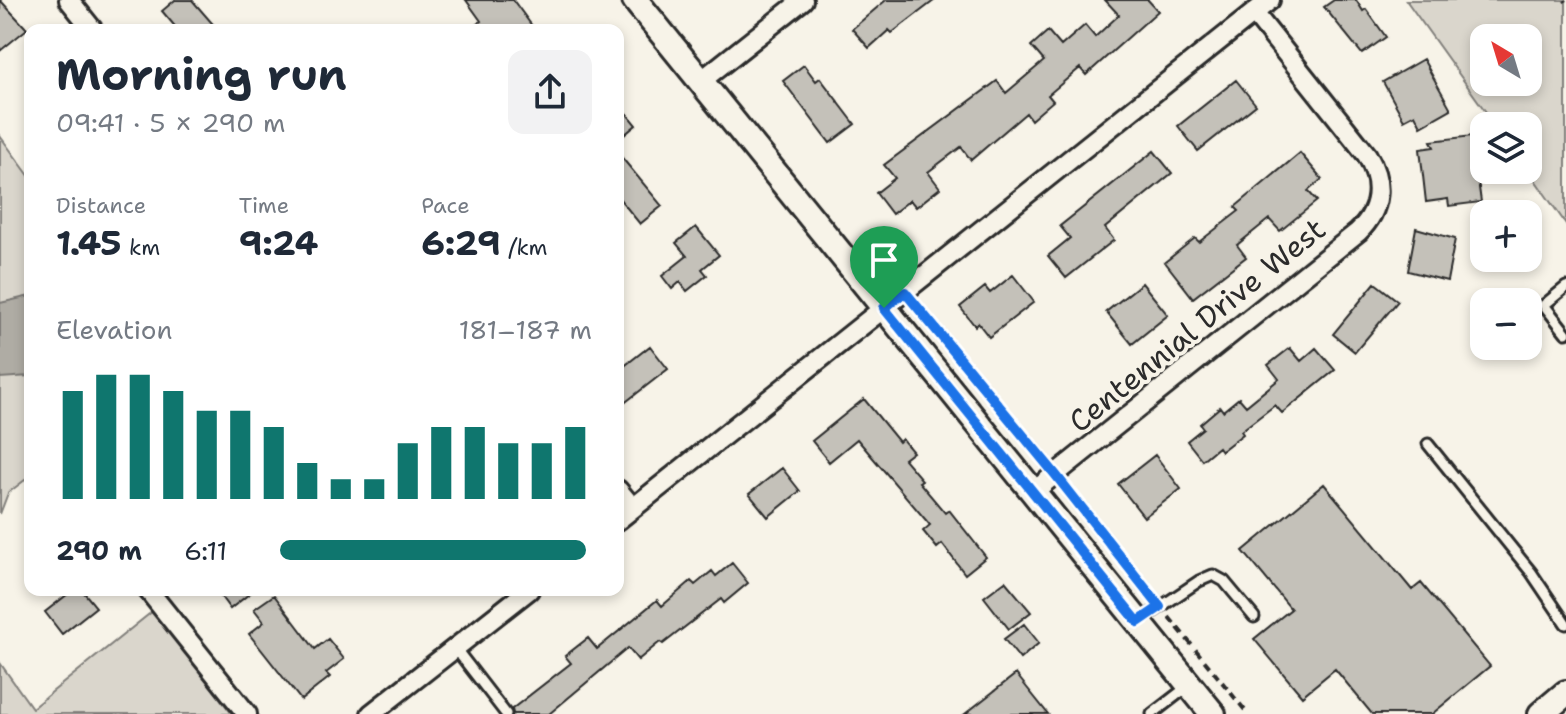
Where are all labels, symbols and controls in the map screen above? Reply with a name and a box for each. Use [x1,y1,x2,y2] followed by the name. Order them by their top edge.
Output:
[1470,24,1542,96] north arrow
[1470,24,1542,360] map controls
[56,45,347,104] text: Morning run
[508,50,592,134] button: share
[56,105,285,140] text: 09:41 · 5 × 290 m
[1470,112,1542,184] button: layers
[56,191,146,220] text: Distance
[239,191,289,220] text: Time
[421,191,470,220] text: Pace
[1470,200,1542,272] button: +
[1060,209,1334,441] street label: Centennial Drive West
[56,220,122,266] text: 1.45
[239,220,318,266] text: 9:24
[421,220,501,266] text: 6:29
[850,226,918,308] pin
[122,233,160,262] text: km
[501,233,548,262] text: /km
[862,238,906,282] icon: arrive
[1470,288,1542,360] button: −
[56,312,172,347] text: Elevation
[459,312,592,347] text: 181–187 m
[56,533,142,568] text: 290 m
[184,533,227,568] text: 6:11

